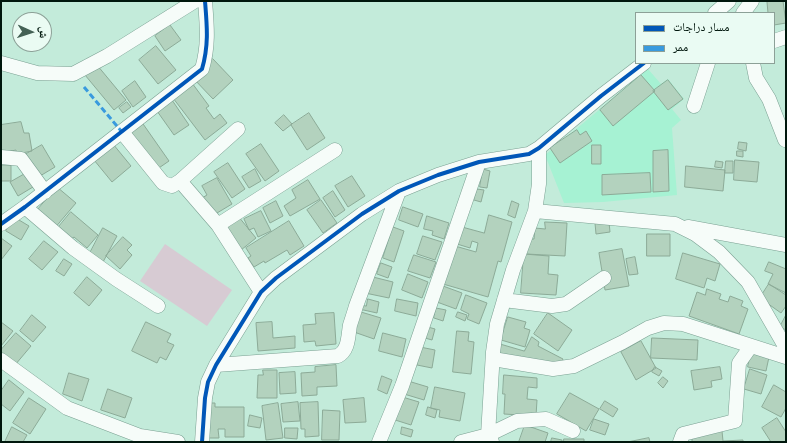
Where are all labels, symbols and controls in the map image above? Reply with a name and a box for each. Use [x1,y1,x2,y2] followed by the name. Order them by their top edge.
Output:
[12,12,52,52] north arrow
[635,12,775,64] legend
[673,20,729,34] text: مسار دراجات
[37,26,50,39] text: ش
[673,40,688,54] text: ممر

